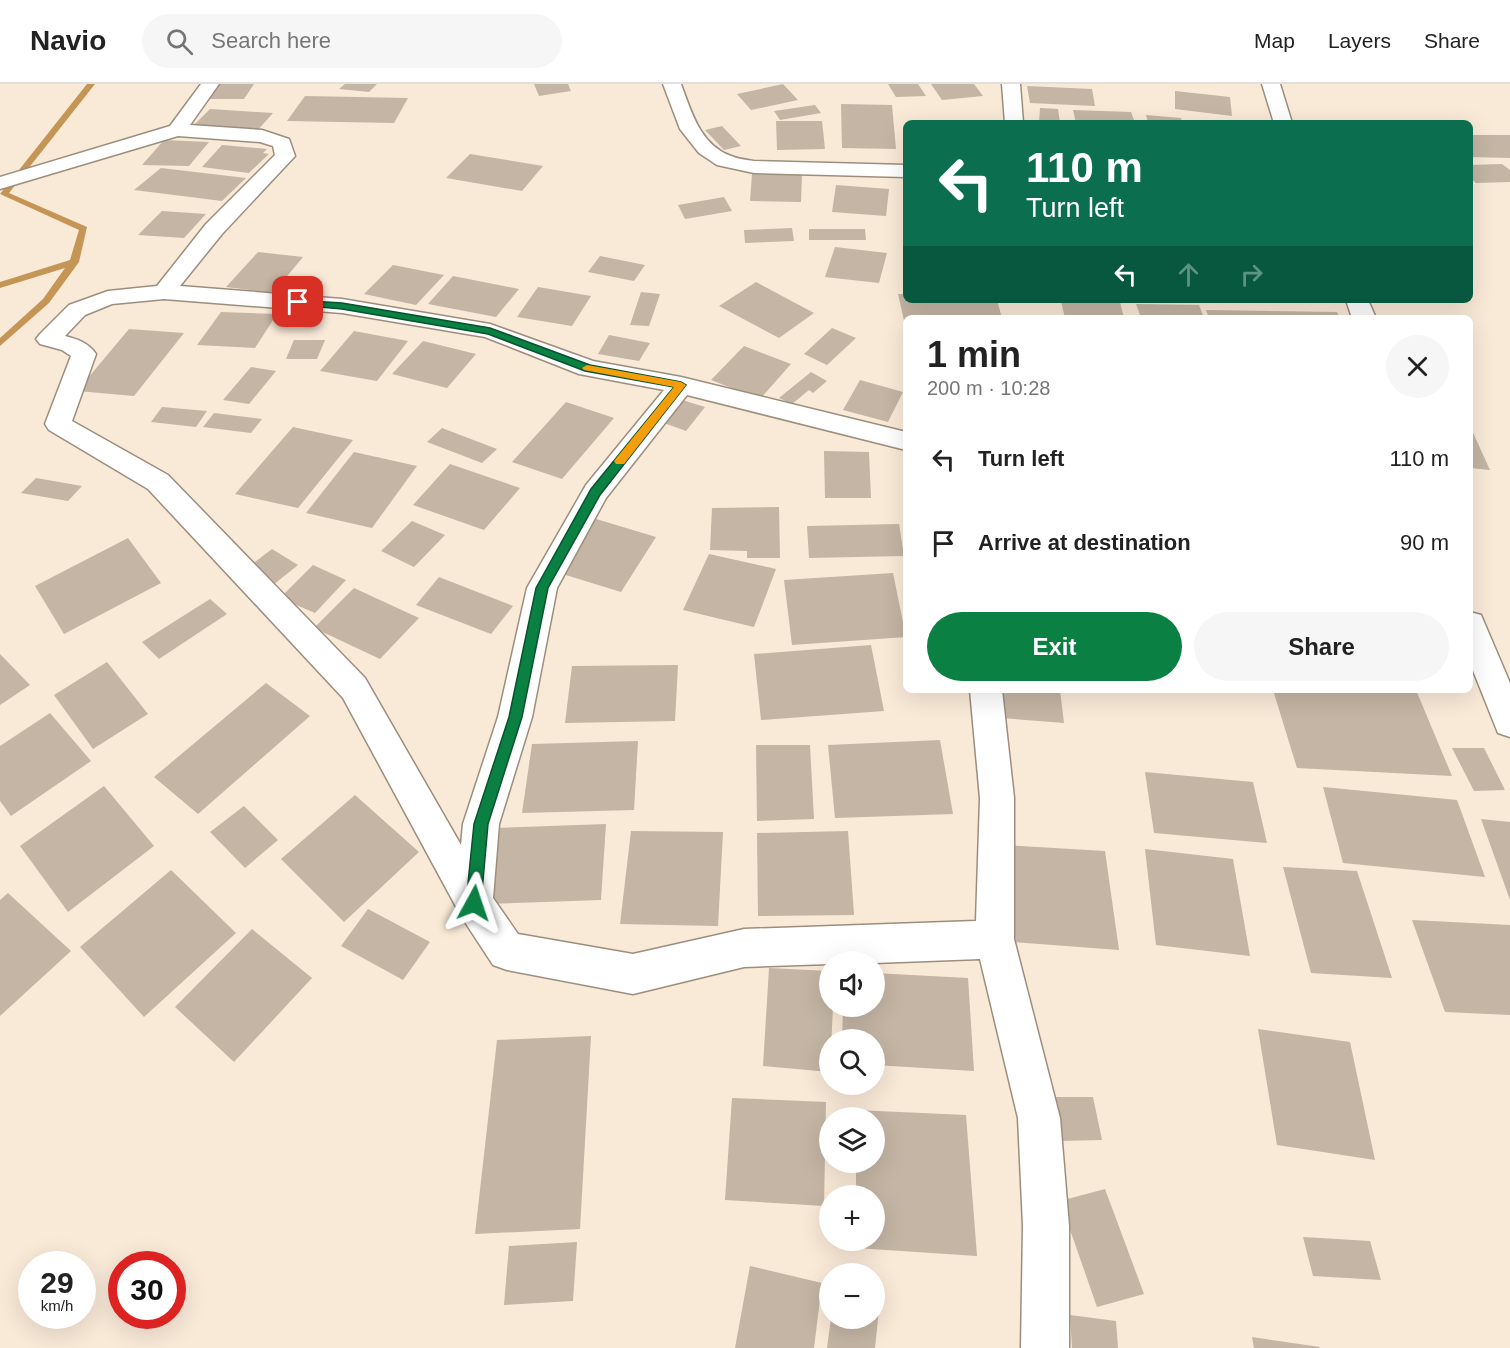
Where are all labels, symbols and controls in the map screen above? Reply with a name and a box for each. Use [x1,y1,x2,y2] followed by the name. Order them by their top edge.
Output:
[142,14,562,68] search box
[30,25,106,56] text: Navio
[163,25,196,58] icon: search
[211,28,331,53] text: Search here
[1254,29,1295,52] text: Map
[1328,29,1391,52] text: Layers
[1424,29,1480,52] text: Share
[927,144,1005,222] icon: left
[1026,144,1143,191] text: 110 m
[1026,193,1124,223] text: Turn left
[1109,258,1142,291] icon: left
[1172,258,1205,291] icon: ahead
[1235,258,1268,291] icon: right
[272,276,323,327] pin
[281,285,314,318] icon: arrive
[927,334,1021,375] text: 1 min
[1386,335,1449,398] button: close
[927,377,1050,399] text: 200 m · 10:28
[927,443,960,476] icon: left
[978,446,1064,471] text: Turn left
[1389,446,1449,471] text: 110 m
[927,527,960,560] icon: arrive
[978,530,1191,555] text: Arrive at destination
[1400,530,1449,555] text: 90 m
[927,612,1182,681] button: Exit
[1194,612,1449,681] button: Share
[442,871,506,935] position arrow
[819,951,885,1329] map controls
[819,951,885,1017] button: sound
[819,1029,885,1095] button: search
[819,1107,885,1173] button: layers
[819,1185,885,1251] button: +
[108,1251,186,1329] speed limit sign: 30
[819,1263,885,1329] button: −
[40,1266,74,1299] text: 29
[41,1297,73,1314] text: km/h

